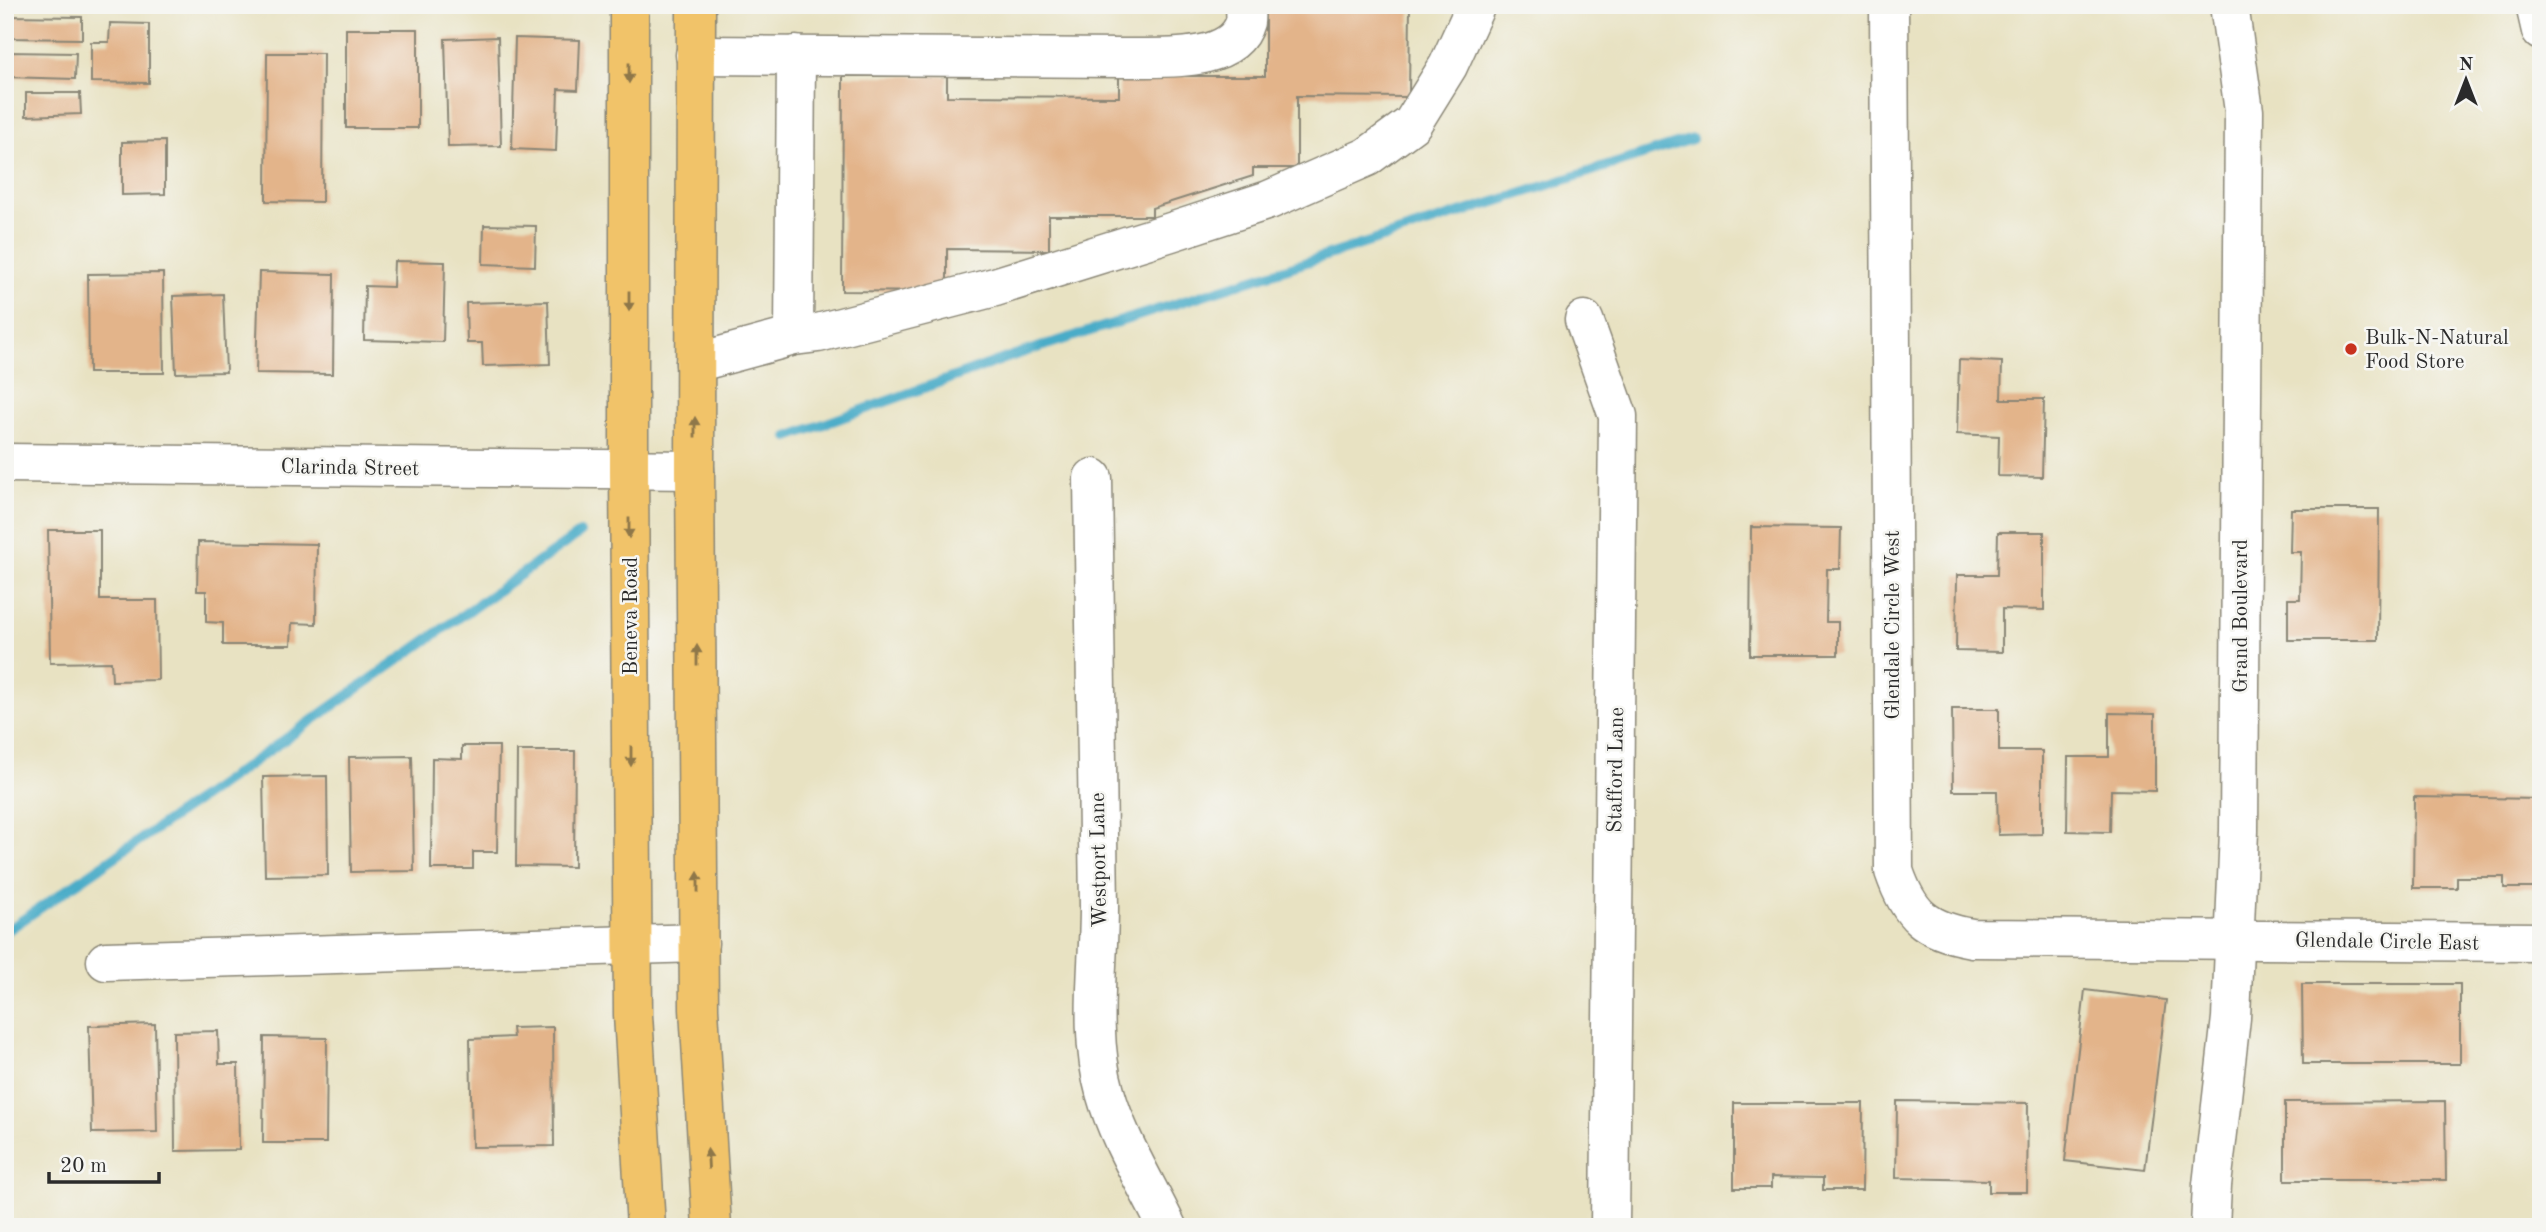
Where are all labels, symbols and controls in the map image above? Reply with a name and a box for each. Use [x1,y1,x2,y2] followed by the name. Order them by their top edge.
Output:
[2430,46,2500,116] north arrow
[2459,56,2474,75] text: N
[623,63,635,85] one-way arrow
[623,290,635,312] one-way arrow
[2365,328,2509,373] place label: Bulk-N-Natural Food Store
[2343,341,2359,357] marker: Bulk-N-Natural Food Store
[689,416,701,438] one-way arrow
[280,457,419,480] street label: Clarinda Street
[623,518,635,540] one-way arrow
[1883,530,1904,720] street label: Glendale Circle West
[2231,539,2252,693] street label: Grand Boulevard
[621,557,642,675] street label: Beneva Road
[691,644,703,666] one-way arrow
[1605,707,1628,833] street label: Stafford Lane
[625,745,637,767] one-way arrow
[1088,792,1111,928] street label: Westport Lane
[692,871,704,893] one-way arrow
[2295,930,2479,955] street label: Glendale Circle East
[49,1141,159,1185] scale bar
[703,1147,714,1169] one-way arrow
[60,1156,107,1177] text: 20 m

